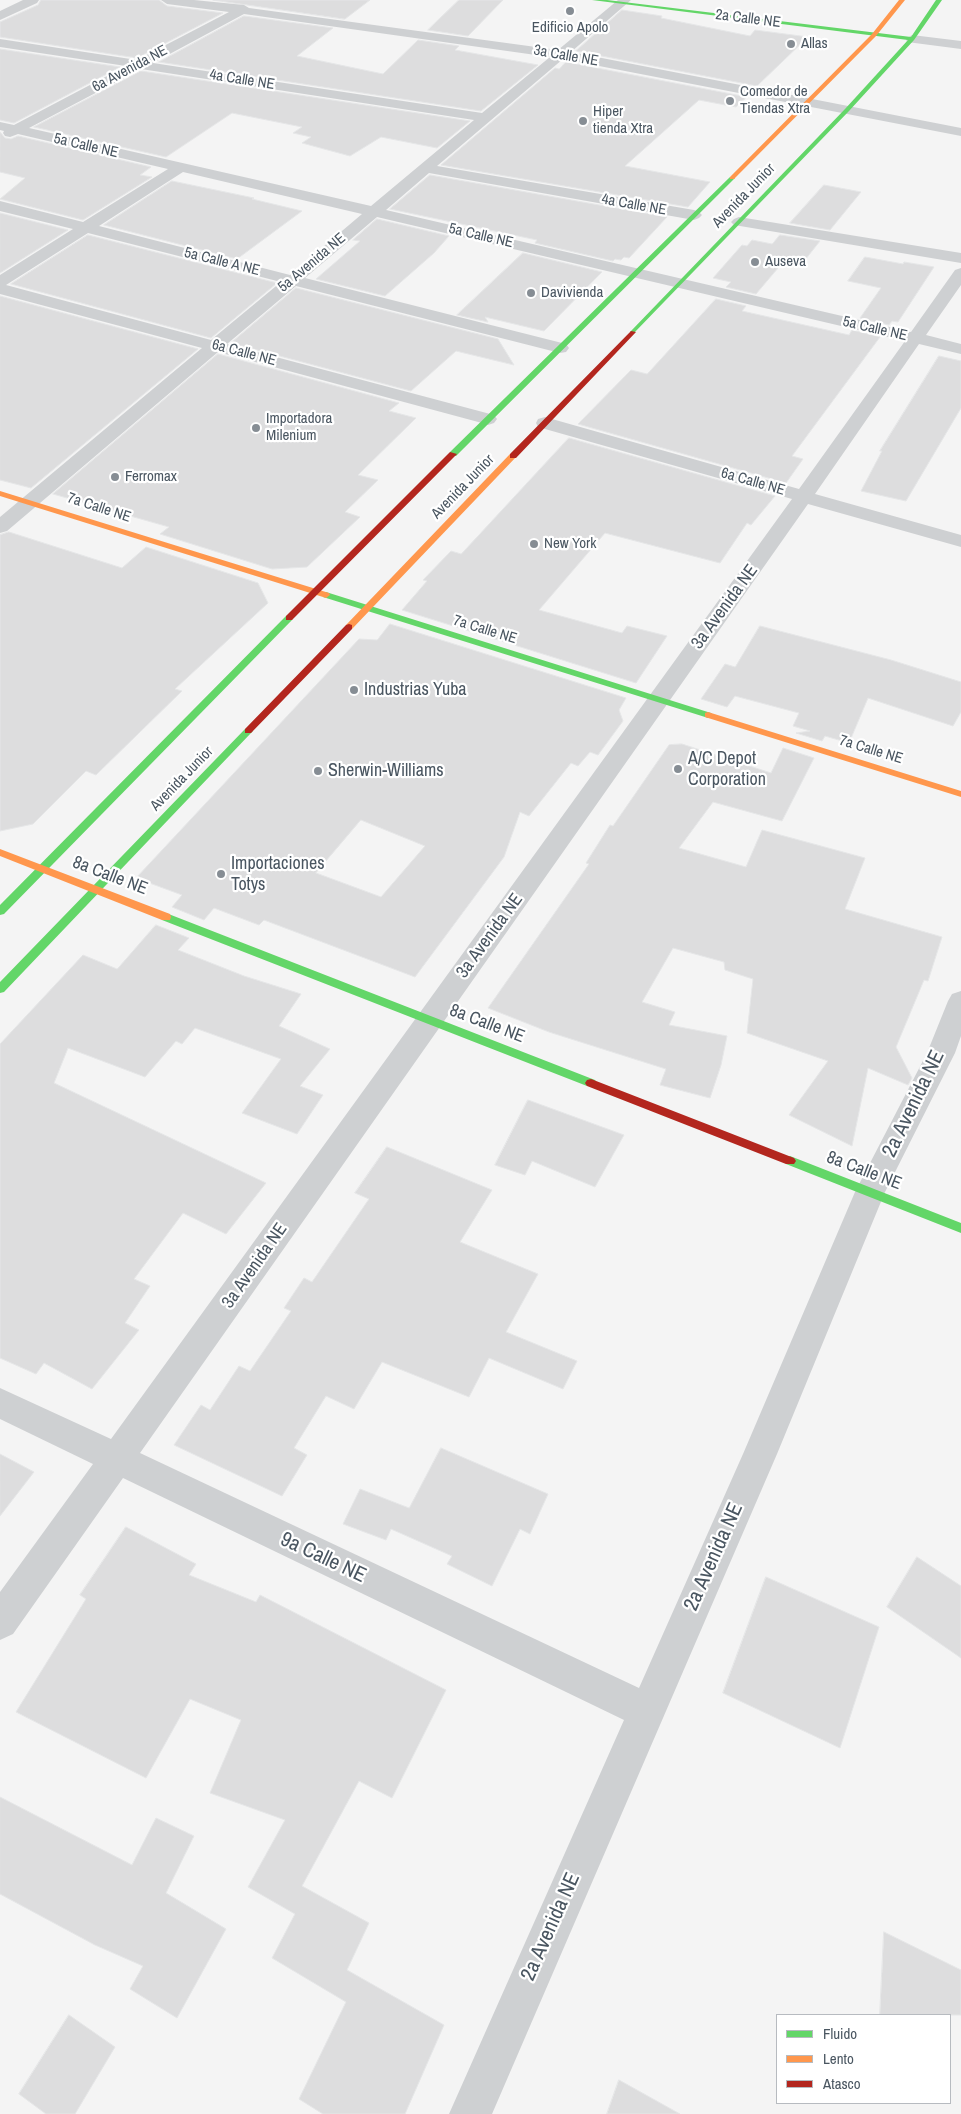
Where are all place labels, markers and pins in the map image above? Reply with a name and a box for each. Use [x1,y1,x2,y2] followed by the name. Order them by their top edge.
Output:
[564,5,576,17] marker: Edificio Apolo
[532,19,608,37] place label: Edificio Apolo
[801,35,828,53] place label: Allas
[785,38,797,50] marker: Allas
[740,83,810,118] place label: Comedor de Tiendas Xtra
[724,95,736,107] marker: Comedor de Tiendas Xtra
[593,103,653,138] place label: Hiper tienda Xtra
[577,115,589,127] marker: Hiper tienda Xtra
[765,253,806,271] place label: Auseva
[749,256,761,268] marker: Auseva
[541,284,603,302] place label: Davivienda
[525,287,537,299] marker: Davivienda
[266,410,332,445] place label: Importadora Milenium
[250,422,262,434] marker: Importadora Milenium
[125,468,177,486] place label: Ferromax
[109,471,121,483] marker: Ferromax
[544,535,596,553] place label: New York
[528,538,540,550] marker: New York
[364,679,467,701] place label: Industrias Yuba
[348,684,360,696] marker: Industrias Yuba
[688,748,766,791] place label: A/C Depot Corporation
[328,760,444,782] place label: Sherwin-Williams
[672,763,684,775] marker: A/C Depot Corporation
[312,765,324,777] marker: Sherwin-Williams
[231,853,325,896] place label: Importaciones Totys
[215,868,227,880] marker: Importaciones Totys

